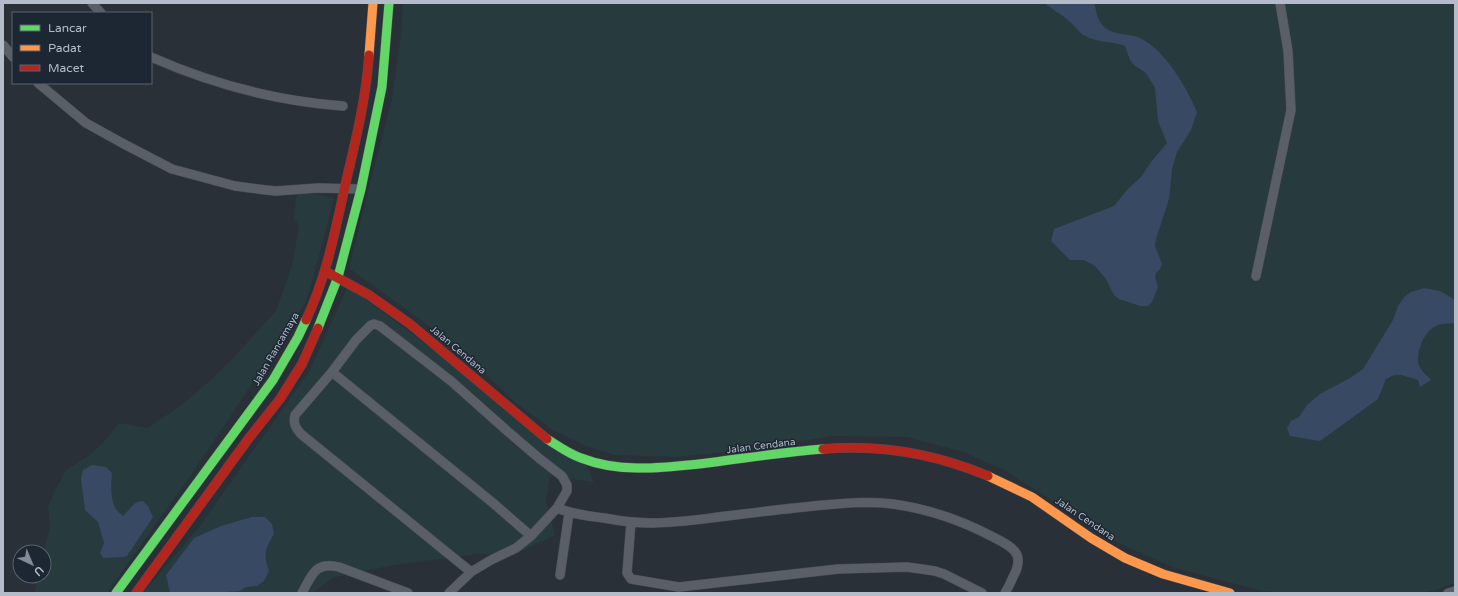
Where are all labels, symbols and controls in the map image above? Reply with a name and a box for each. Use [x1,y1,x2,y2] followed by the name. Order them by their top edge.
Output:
[12,12,152,84] legend
[48,21,87,35] text: Lancar
[48,41,82,55] text: Padat
[48,61,84,75] text: Macet
[250,310,302,388] street label: Jalan Rancamaya
[428,323,488,377] street label: Jalan Cendana
[726,436,796,456] street label: Jalan Cendana
[1053,495,1117,543] street label: Jalan Cendana
[12,544,52,584] north arrow
[31,563,46,578] text: U

